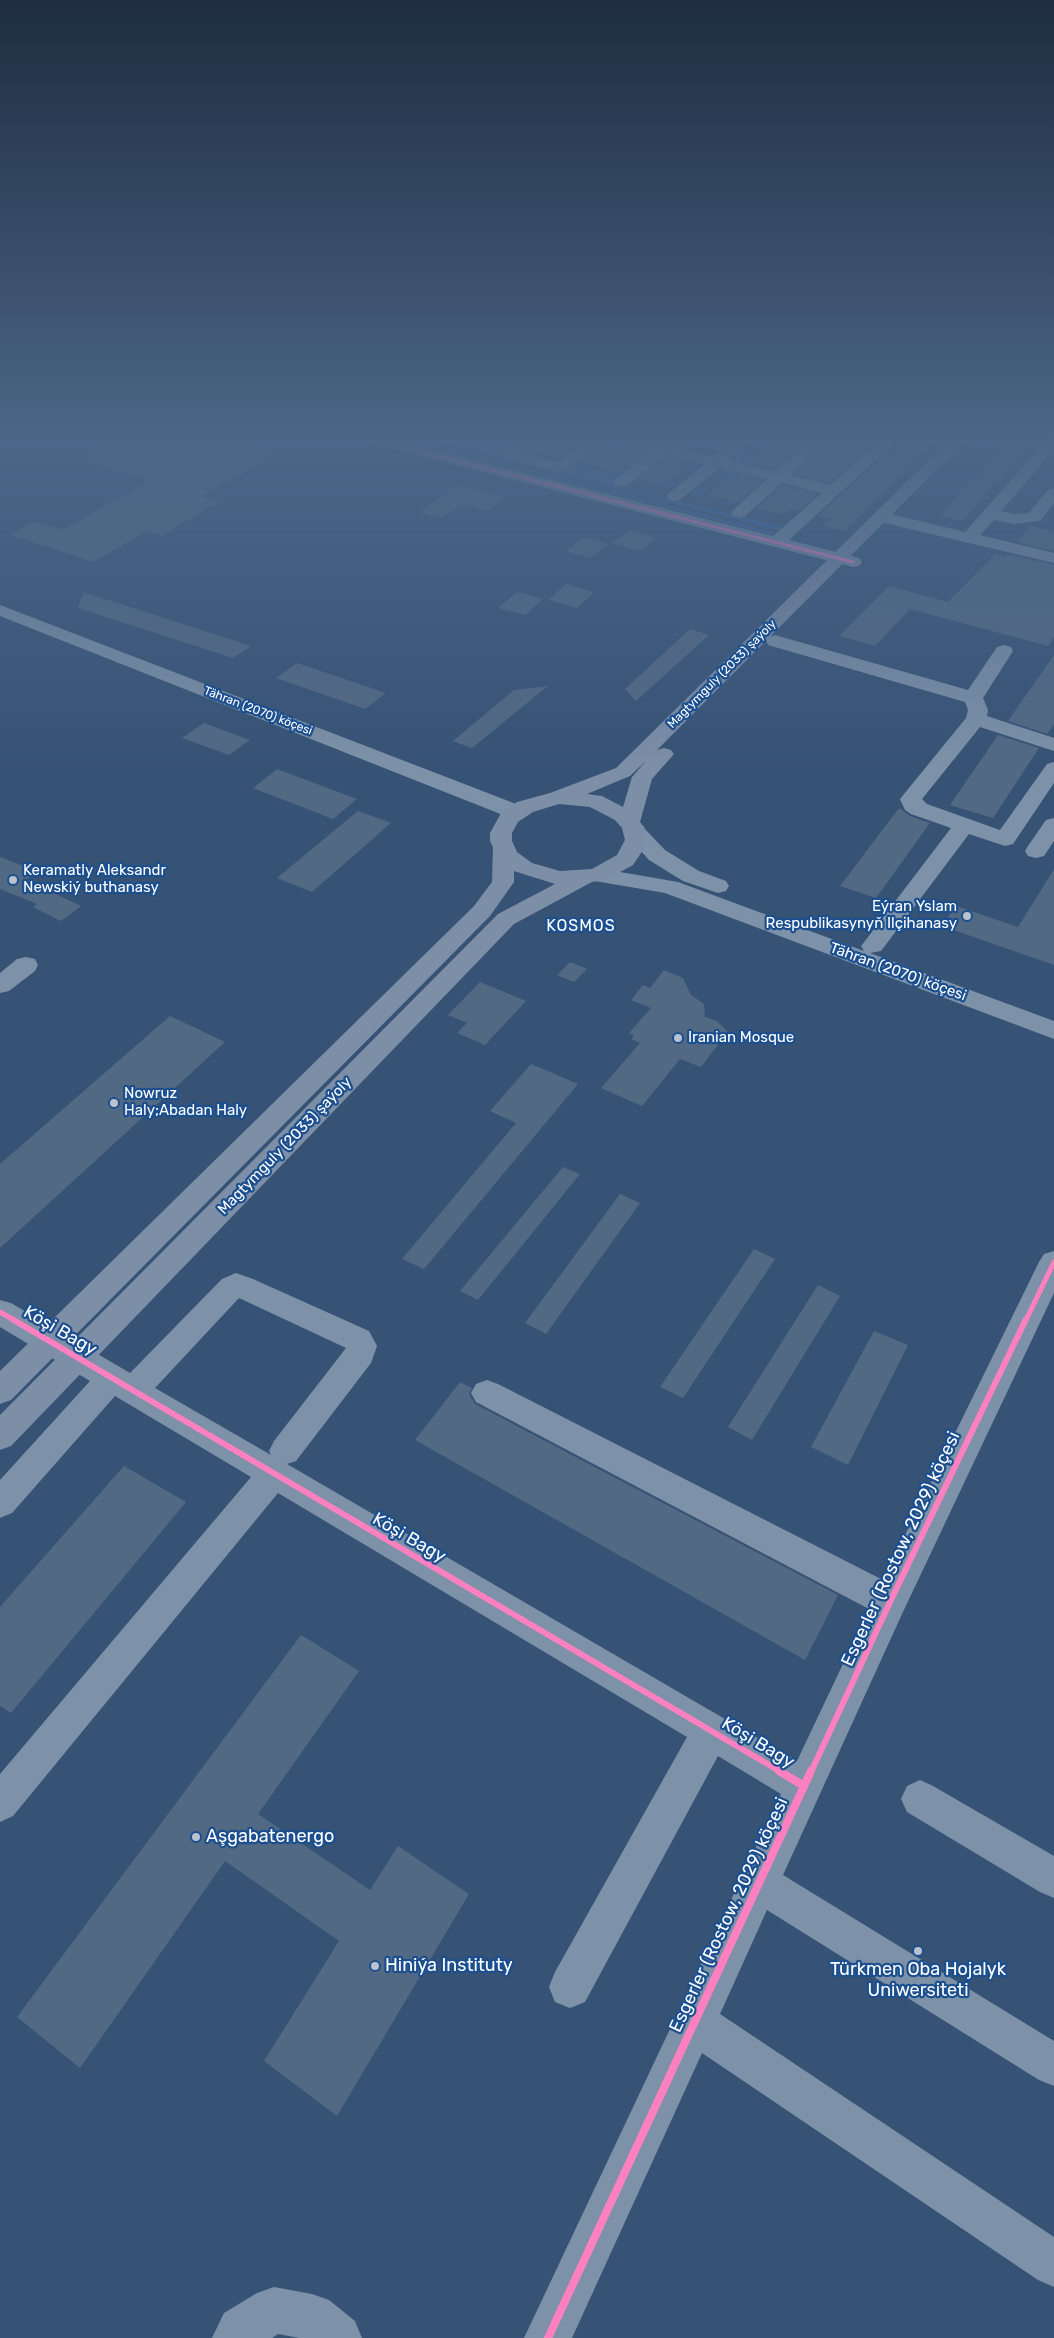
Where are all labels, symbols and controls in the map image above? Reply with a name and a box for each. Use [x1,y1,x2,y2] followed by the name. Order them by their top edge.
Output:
[665,617,779,731] street label: Magtymguly (2033) şaýoly
[202,684,314,738] street label: Tähran (2070) köçesi
[23,862,166,897] place label: Keramatly Aleksandr Newskiý buthanasy
[7,874,19,886] marker: Keramatly Aleksandr Newskiý buthanasy
[766,898,957,933] place label: Eýran Yslam Respublikasynyň Ilçihanasy
[961,910,973,922] marker: Eýran Yslam Respublikasynyň Ilçihanasy
[546,916,616,936] district label: KOSMOS
[827,939,969,1005] street label: Tähran (2070) köçesi
[688,1029,794,1047] place label: Iranian Mosque
[672,1032,684,1044] marker: Iranian Mosque
[214,1073,356,1219] street label: Magtymguly (2033) şaýoly
[124,1085,247,1120] place label: Nowruz Haly;Abadan Haly
[108,1097,120,1109] marker: Nowruz Haly;Abadan Haly
[19,1301,101,1361] street label: Köşi Bagy
[837,1428,965,1670] street label: Esgerler (Rostow, 2029) köçesi
[368,1508,450,1568] street label: Köşi Bagy
[718,1713,798,1773] street label: Köşi Bagy
[665,1794,793,2036] street label: Esgerler (Rostow, 2029) köçesi
[206,1826,334,1848] place label: Aşgabatenergo
[190,1831,202,1843] marker: Aşgabatenergo
[912,1945,924,1957] marker: Türkmen Oba Hojalyk Uniwersiteti
[385,1955,513,1977] place label: Hiniýa Instituty
[830,1959,1006,2002] place label: Türkmen Oba Hojalyk Uniwersiteti
[369,1960,381,1972] marker: Hiniýa Instituty

